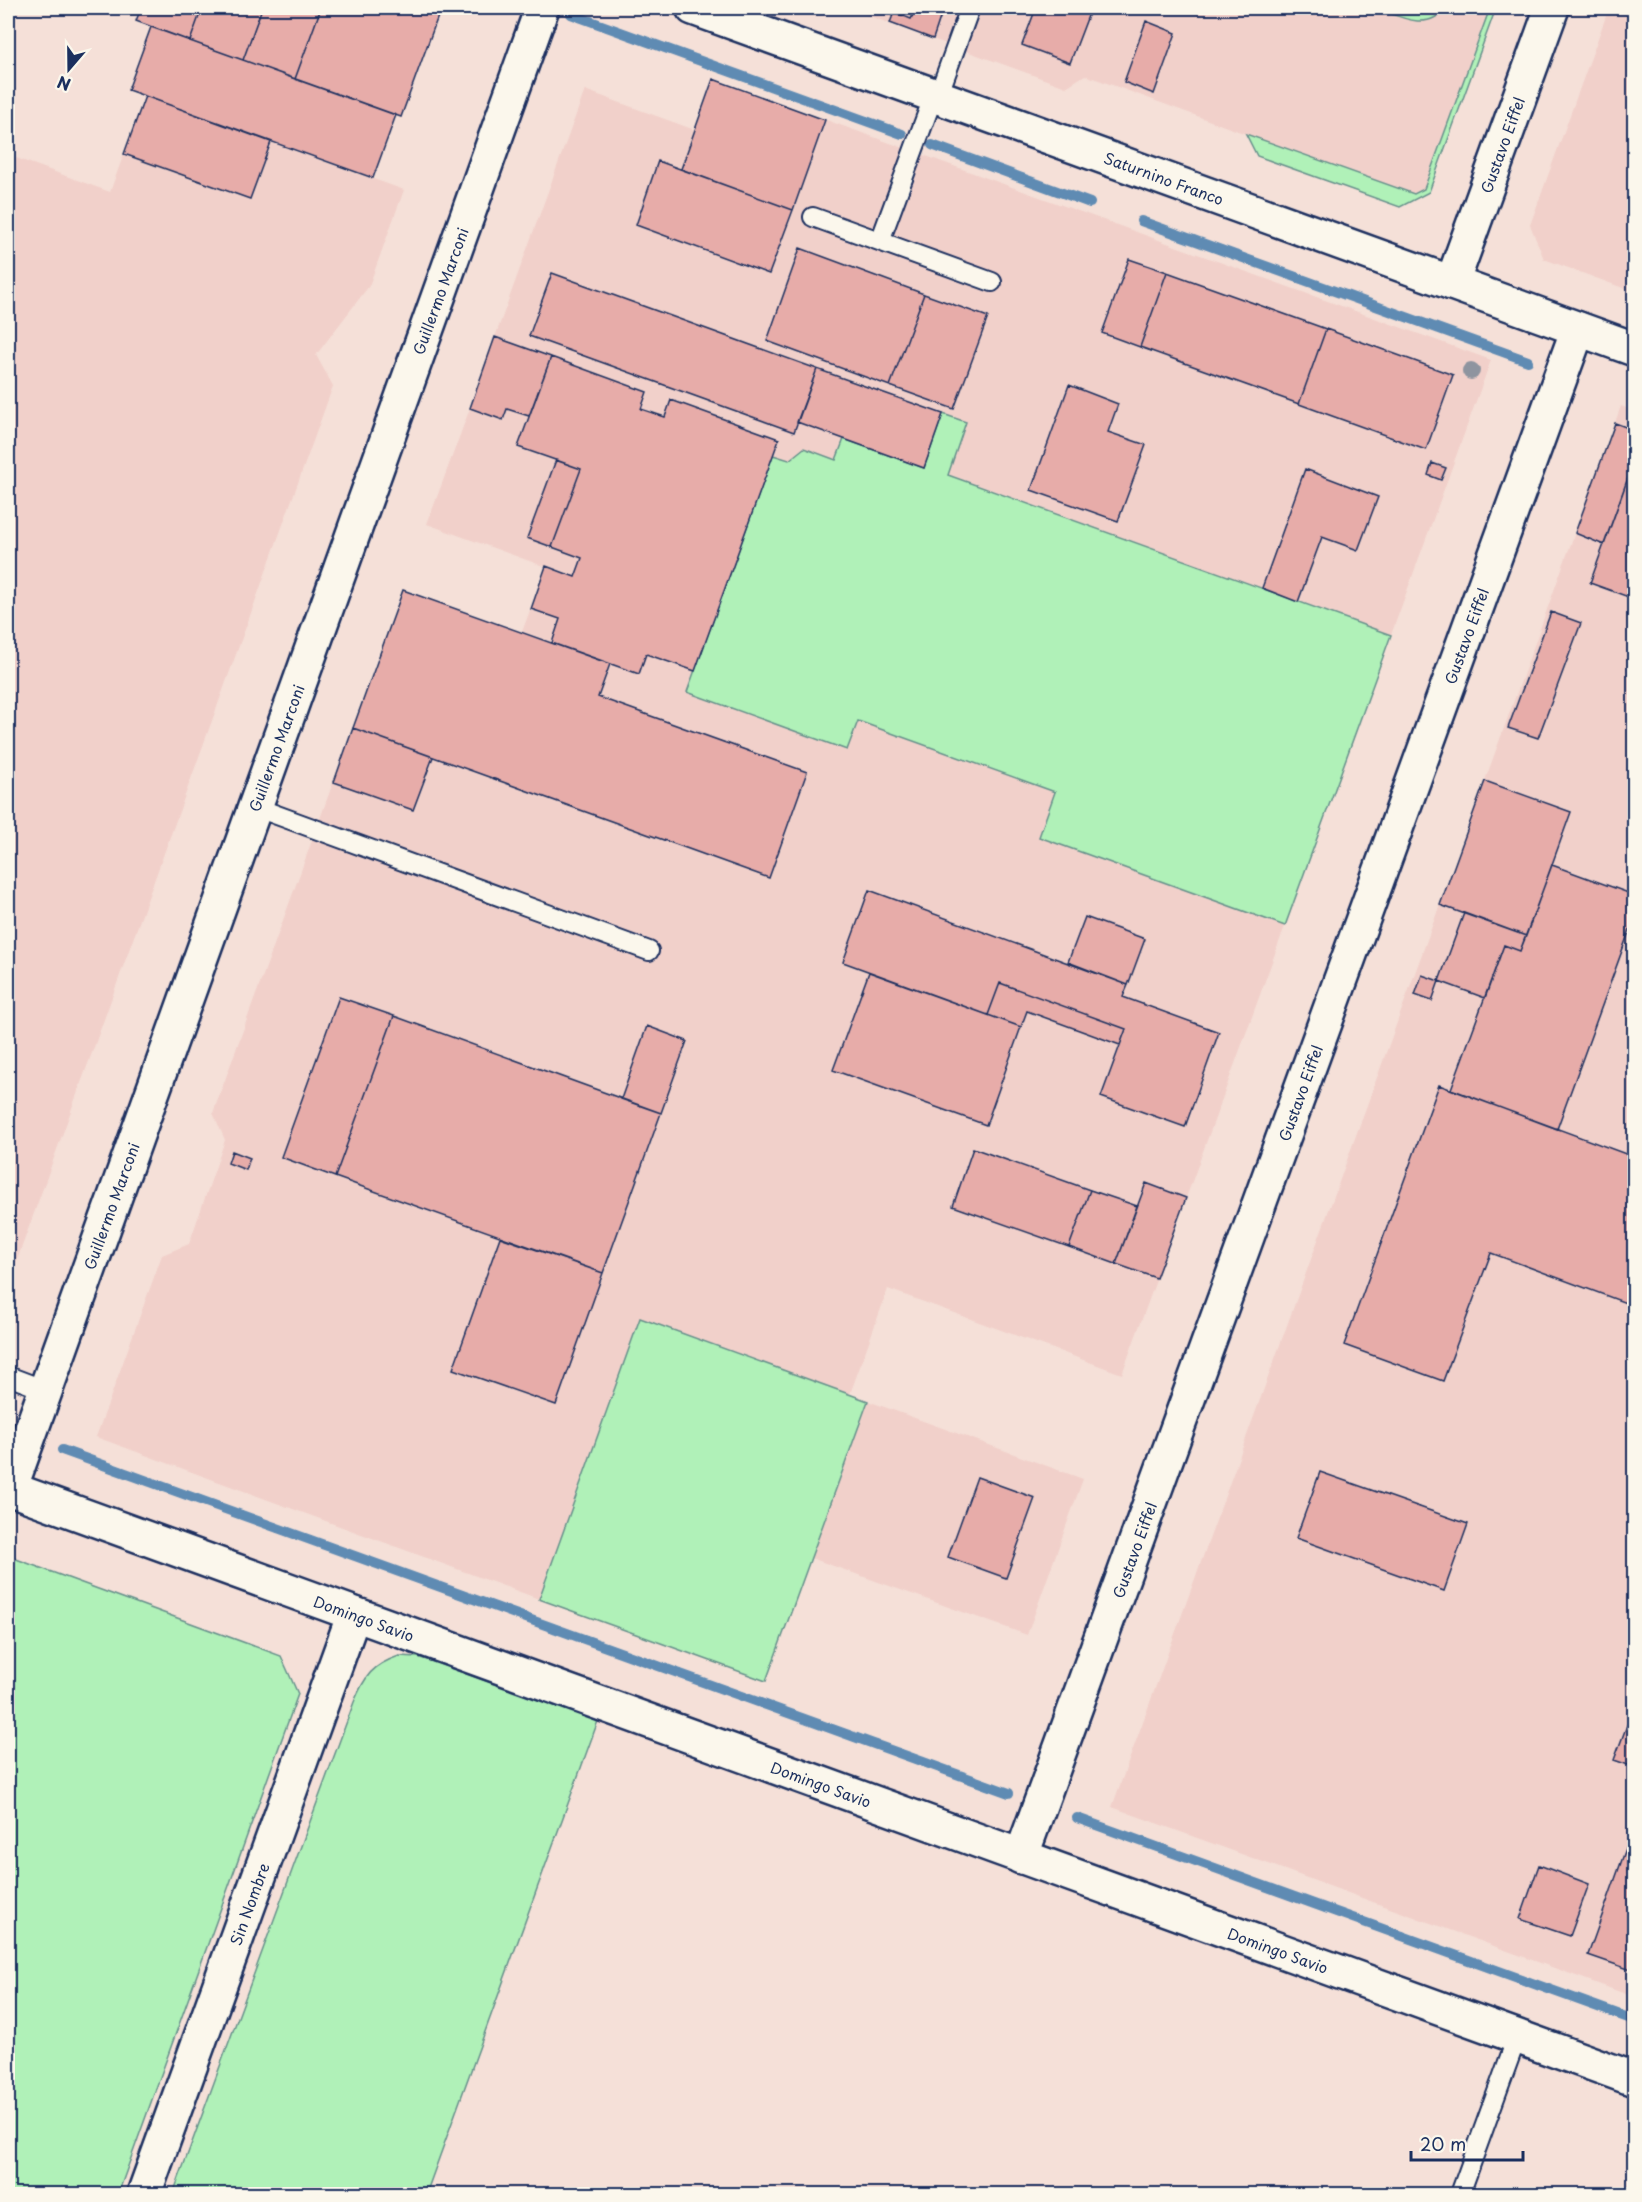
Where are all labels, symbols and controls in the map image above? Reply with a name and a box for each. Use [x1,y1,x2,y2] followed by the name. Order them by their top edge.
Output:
[39,39,99,99] north arrow
[53,71,74,97] text: N
[1474,94,1530,196] street label: Gustavo Eiffel
[1101,146,1227,210] street label: Saturnino Franco
[406,224,474,358] street label: Guillermo Marconi
[1438,585,1494,687] street label: Gustavo Eiffel
[242,681,310,815] street label: Guillermo Marconi
[1272,1042,1328,1144] street label: Gustavo Eiffel
[77,1139,145,1273] street label: Guillermo Marconi
[1106,1499,1162,1601] street label: Gustavo Eiffel
[310,1589,418,1647] street label: Domingo Savio
[767,1755,875,1813] street label: Domingo Savio
[223,1859,275,1949] street label: Sin Nombre
[1224,1921,1332,1979] street label: Domingo Savio
[1411,2124,1524,2162] scale bar
[1420,2130,1466,2157] text: 20 m

